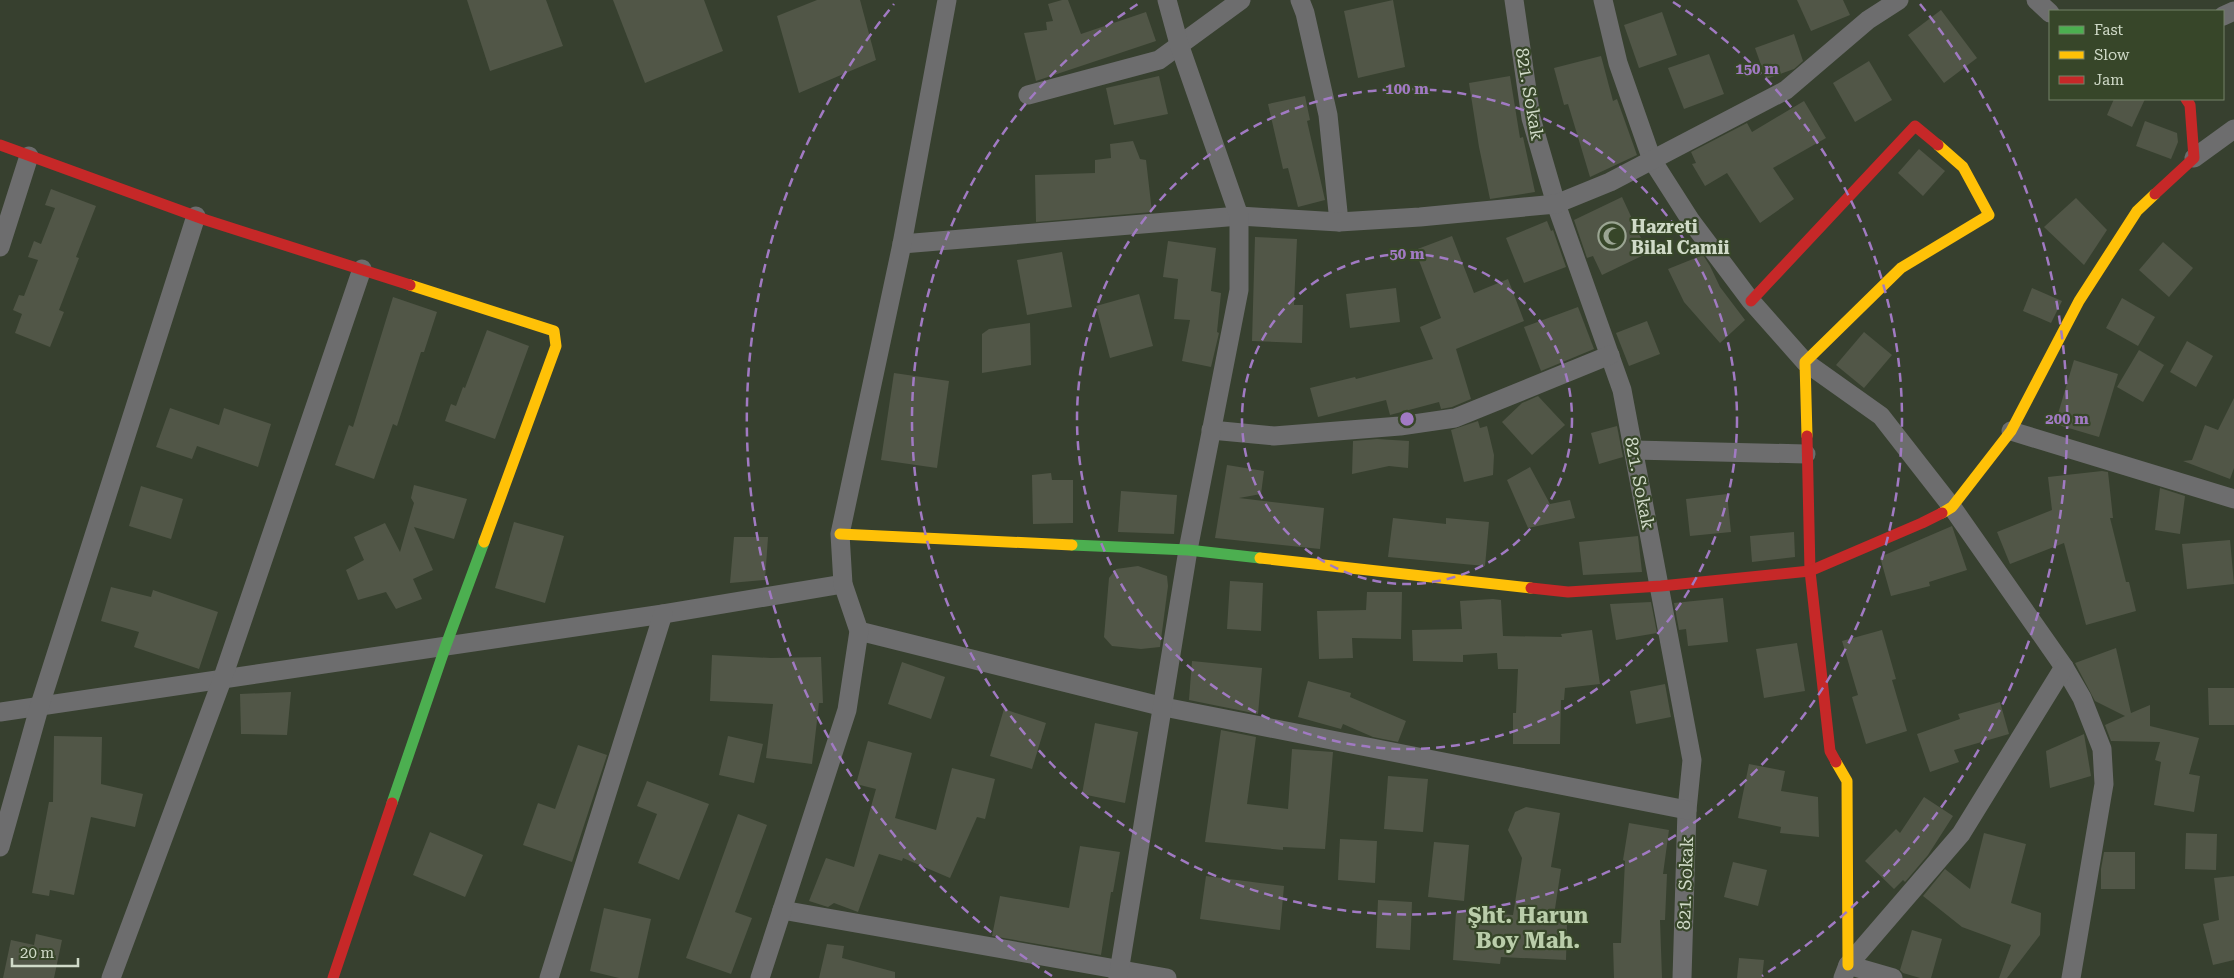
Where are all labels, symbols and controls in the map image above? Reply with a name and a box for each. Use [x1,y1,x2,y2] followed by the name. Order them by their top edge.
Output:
[2049,10,2224,100] legend
[2094,21,2124,39] text: Fast
[1512,46,1548,142] street label: 821. Sokak
[2094,46,2130,64] text: Slow
[1735,60,1779,78] text: 150 m
[2094,71,2124,89] text: Jam
[1385,80,1429,98] text: 100 m
[1631,216,1729,258] place label: Hazreti Bilal Camii
[1597,221,1627,251] mosque icon: Hazreti Bilal Camii
[1389,245,1425,263] text: 50 m
[1398,410,1416,428] centre of rings
[2045,410,2089,428] text: 200 m
[1621,435,1659,531] street label: 821. Sokak
[1673,836,1697,930] street label: 821. Sokak
[1468,903,1589,953] district label: Şht. Harun Boy Mah.
[12,936,79,968] scale bar
[20,944,55,962] text: 20 m

